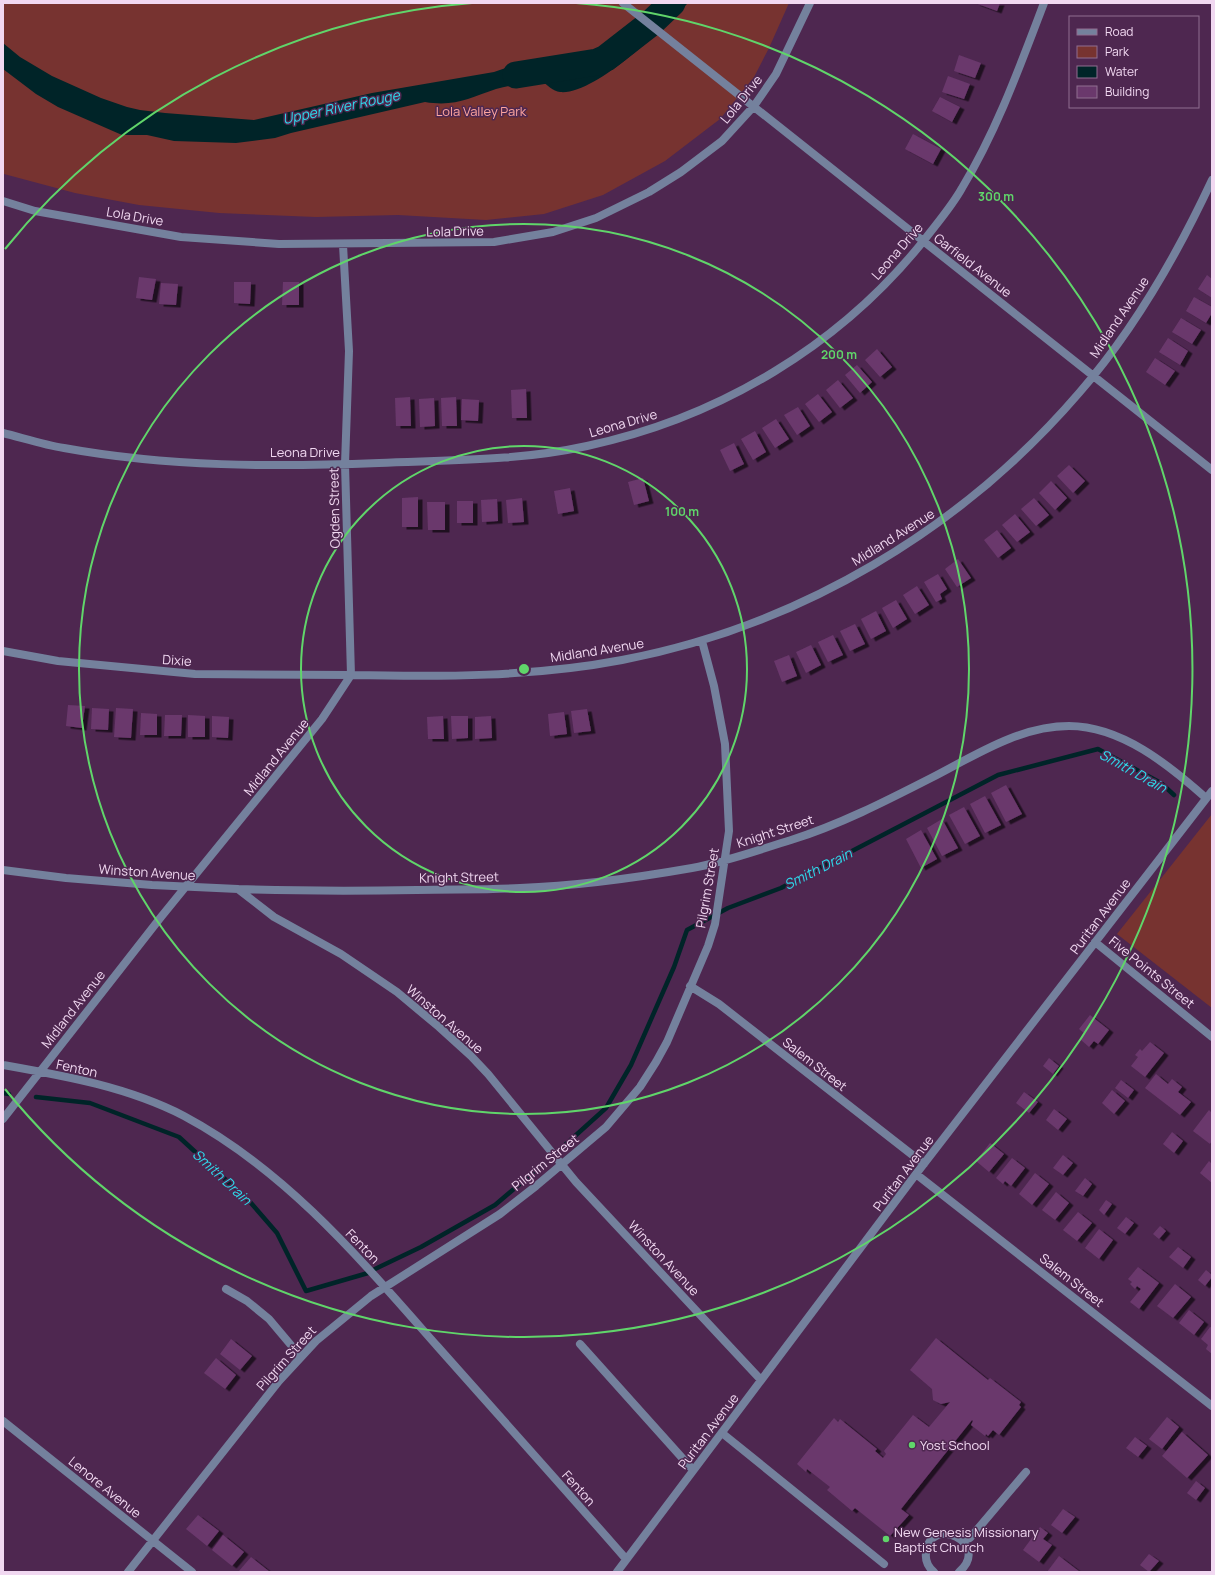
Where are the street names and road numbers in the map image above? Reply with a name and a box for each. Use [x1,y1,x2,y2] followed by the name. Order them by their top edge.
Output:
[716,71,766,127] street label: Lola Drive
[105,202,165,230] street label: Lola Drive
[867,218,927,283] street label: Leona Drive
[426,221,484,241] street label: Lola Drive
[930,229,1016,301] street label: Garfield Avenue
[1085,273,1153,361] street label: Midland Avenue
[587,405,659,441] street label: Leona Drive
[270,443,340,461] street label: Leona Drive
[324,467,344,549] street label: Ogden Street
[848,504,938,570] street label: Midland Avenue
[549,634,645,666] street label: Midland Avenue
[162,650,193,670] street label: Dixie
[239,714,313,799] street label: Midland Avenue
[734,810,816,852] street label: Knight Street
[691,846,723,930] street label: Pilgrim Street
[98,860,196,884] street label: Winston Avenue
[419,867,499,887] street label: Knight Street
[1066,874,1135,958] street label: Puritan Avenue
[1105,932,1199,1012] street label: Five Points Street
[37,966,109,1052] street label: Midland Avenue
[403,980,488,1058] street label: Winston Avenue
[779,1033,851,1095] street label: Salem Street
[55,1055,99,1081] street label: Fenton
[508,1129,582,1195] street label: Pilgrim Street
[869,1131,938,1215] street label: Puritan Avenue
[624,1216,704,1300] street label: Winston Avenue
[342,1225,384,1267] street label: Fenton
[1036,1249,1108,1311] street label: Salem Street
[252,1322,320,1394] street label: Pilgrim Street
[674,1389,743,1473] street label: Puritan Avenue
[65,1452,145,1522] street label: Lenore Avenue
[558,1466,600,1510] street label: Fenton

